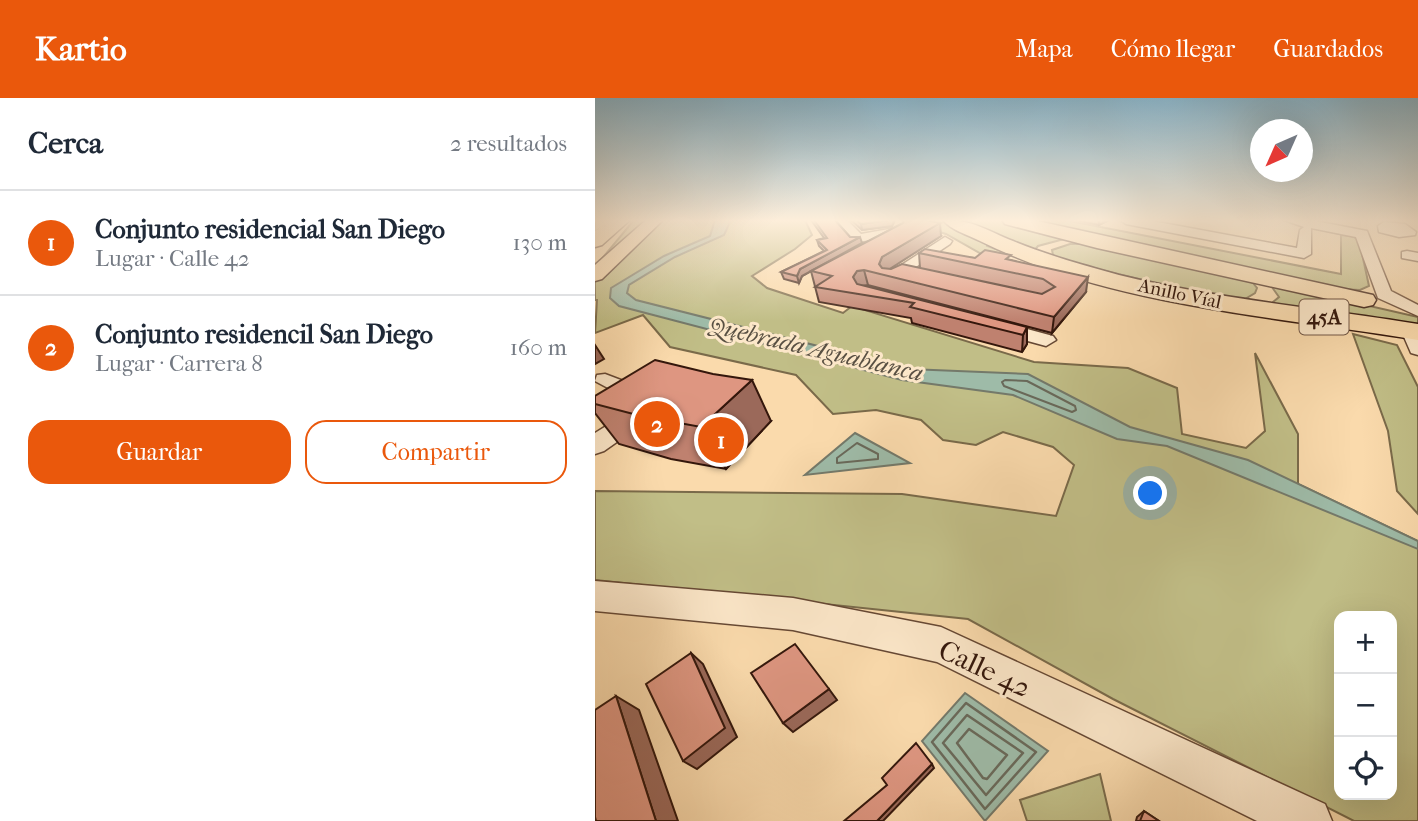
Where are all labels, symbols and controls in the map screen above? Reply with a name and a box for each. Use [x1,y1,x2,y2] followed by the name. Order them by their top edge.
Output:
[35,30,127,69] text: Kartio
[1015,35,1073,63] text: Mapa
[1111,35,1235,63] text: Cómo llegar
[1273,35,1383,63] text: Guardados
[1250,119,1313,182] north arrow
[28,126,103,161] text: Cerca
[450,130,567,157] text: 2 resultados
[95,214,445,245] text: Conjunto residencial San Diego
[47,229,55,256] text: 1
[513,229,567,256] text: 130 m
[95,245,249,272] text: Lugar · Calle 42
[1135,274,1223,314] street label: Anillo Víal
[1299,300,1349,334] road number: 45A
[705,311,926,387] water label: Quebrada Aguablanca
[95,319,433,350] text: Conjunto residencil San Diego
[45,334,57,361] text: 2
[510,334,567,361] text: 160 m
[95,350,263,377] text: Lugar · Carrera 8
[634,398,680,450] pin: 2
[698,414,744,466] pin: 1
[28,420,291,484] button: Guardar
[305,420,567,484] button: Compartir
[1133,476,1167,510] your location
[1334,611,1397,800] map controls
[1334,611,1397,674] button: +
[933,633,1036,704] street label: Calle 42
[1334,674,1397,737] button: −
[1334,737,1397,800] button: locate

